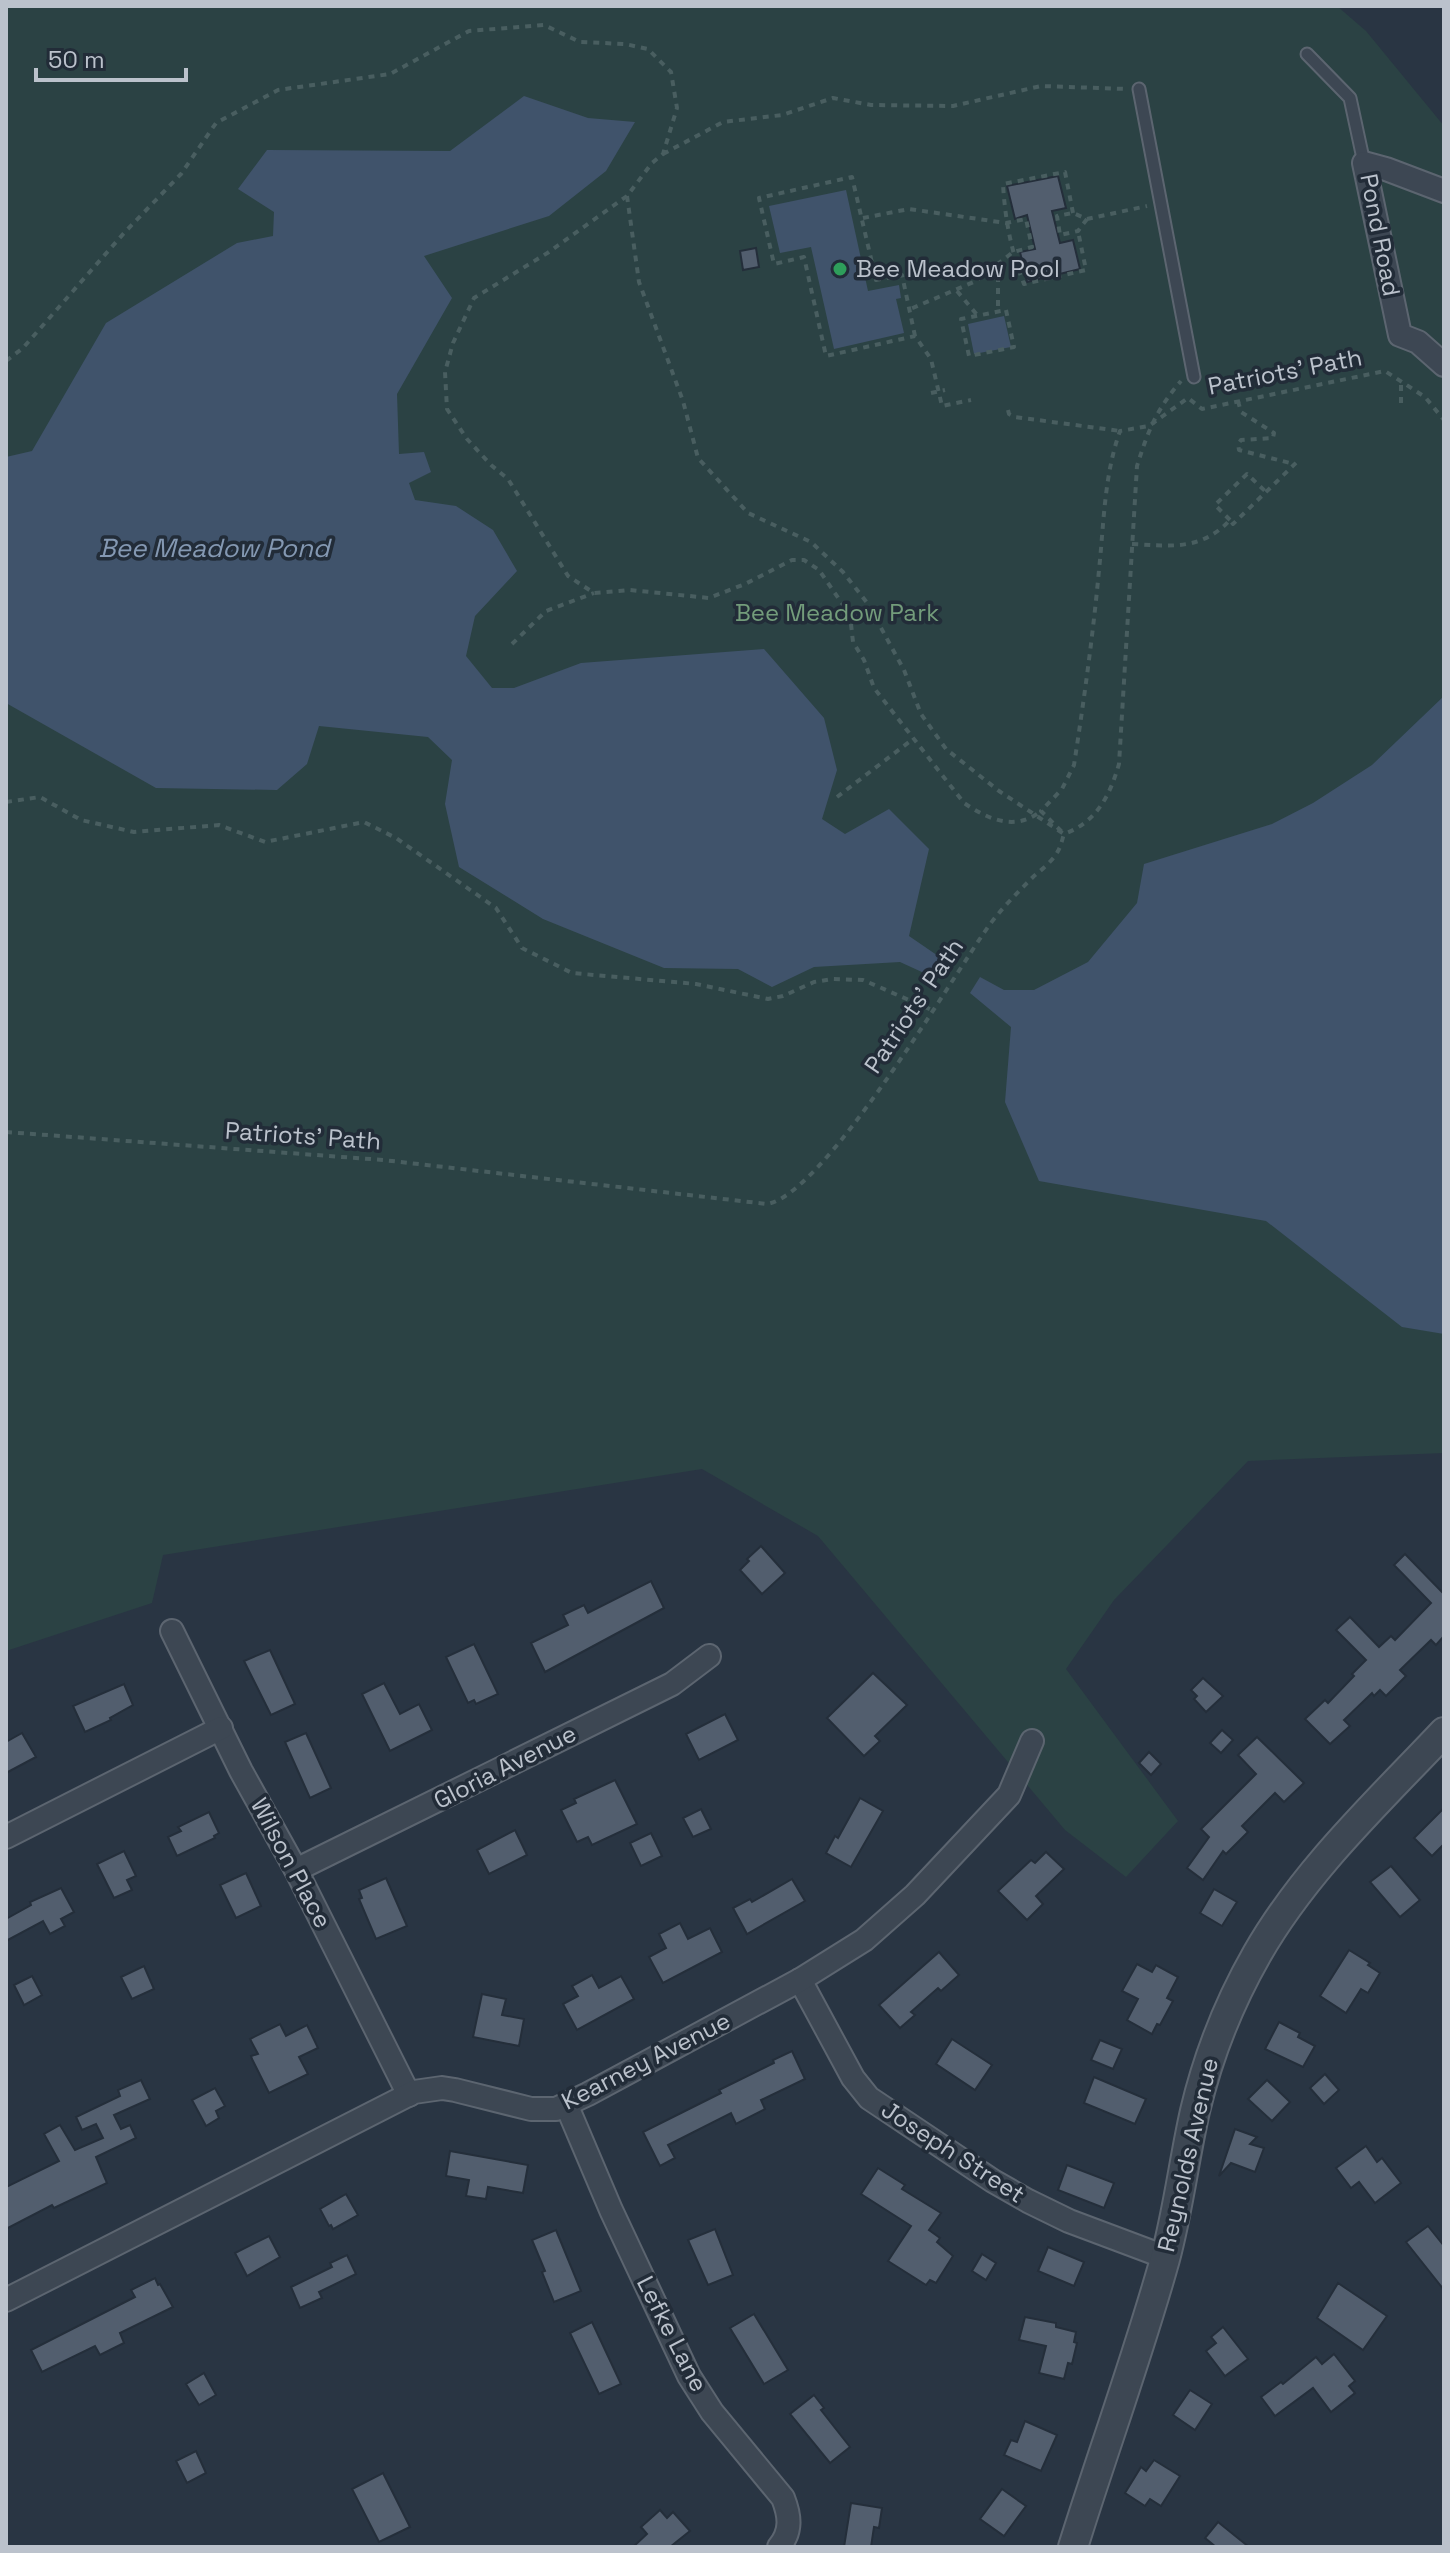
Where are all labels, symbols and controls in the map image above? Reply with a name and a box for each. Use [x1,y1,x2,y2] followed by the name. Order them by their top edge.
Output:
[36,32,186,82] scale bar
[48,44,105,75] text: 50 m
[1353,171,1408,299] street label: Pond Road
[856,253,1060,284] place label: Bee Meadow Pool
[831,260,849,278] marker: Bee Meadow Pool
[1205,341,1365,402] street label: Patriots' Path
[98,531,333,565] water label: Bee Meadow Pond
[735,597,939,628] park label: Bee Meadow Park
[857,932,970,1079] street label: Patriots' Path
[224,1115,382,1156] street label: Patriots' Path
[428,1717,581,1816] street label: Gloria Avenue
[244,1792,339,1933] street label: Wilson Place
[556,2005,735,2116] street label: Kearney Avenue
[1150,2055,1225,2255] street label: Reynolds Avenue
[876,2094,1031,2210] street label: Joseph Street
[630,2271,715,2397] street label: Lefke Lane

